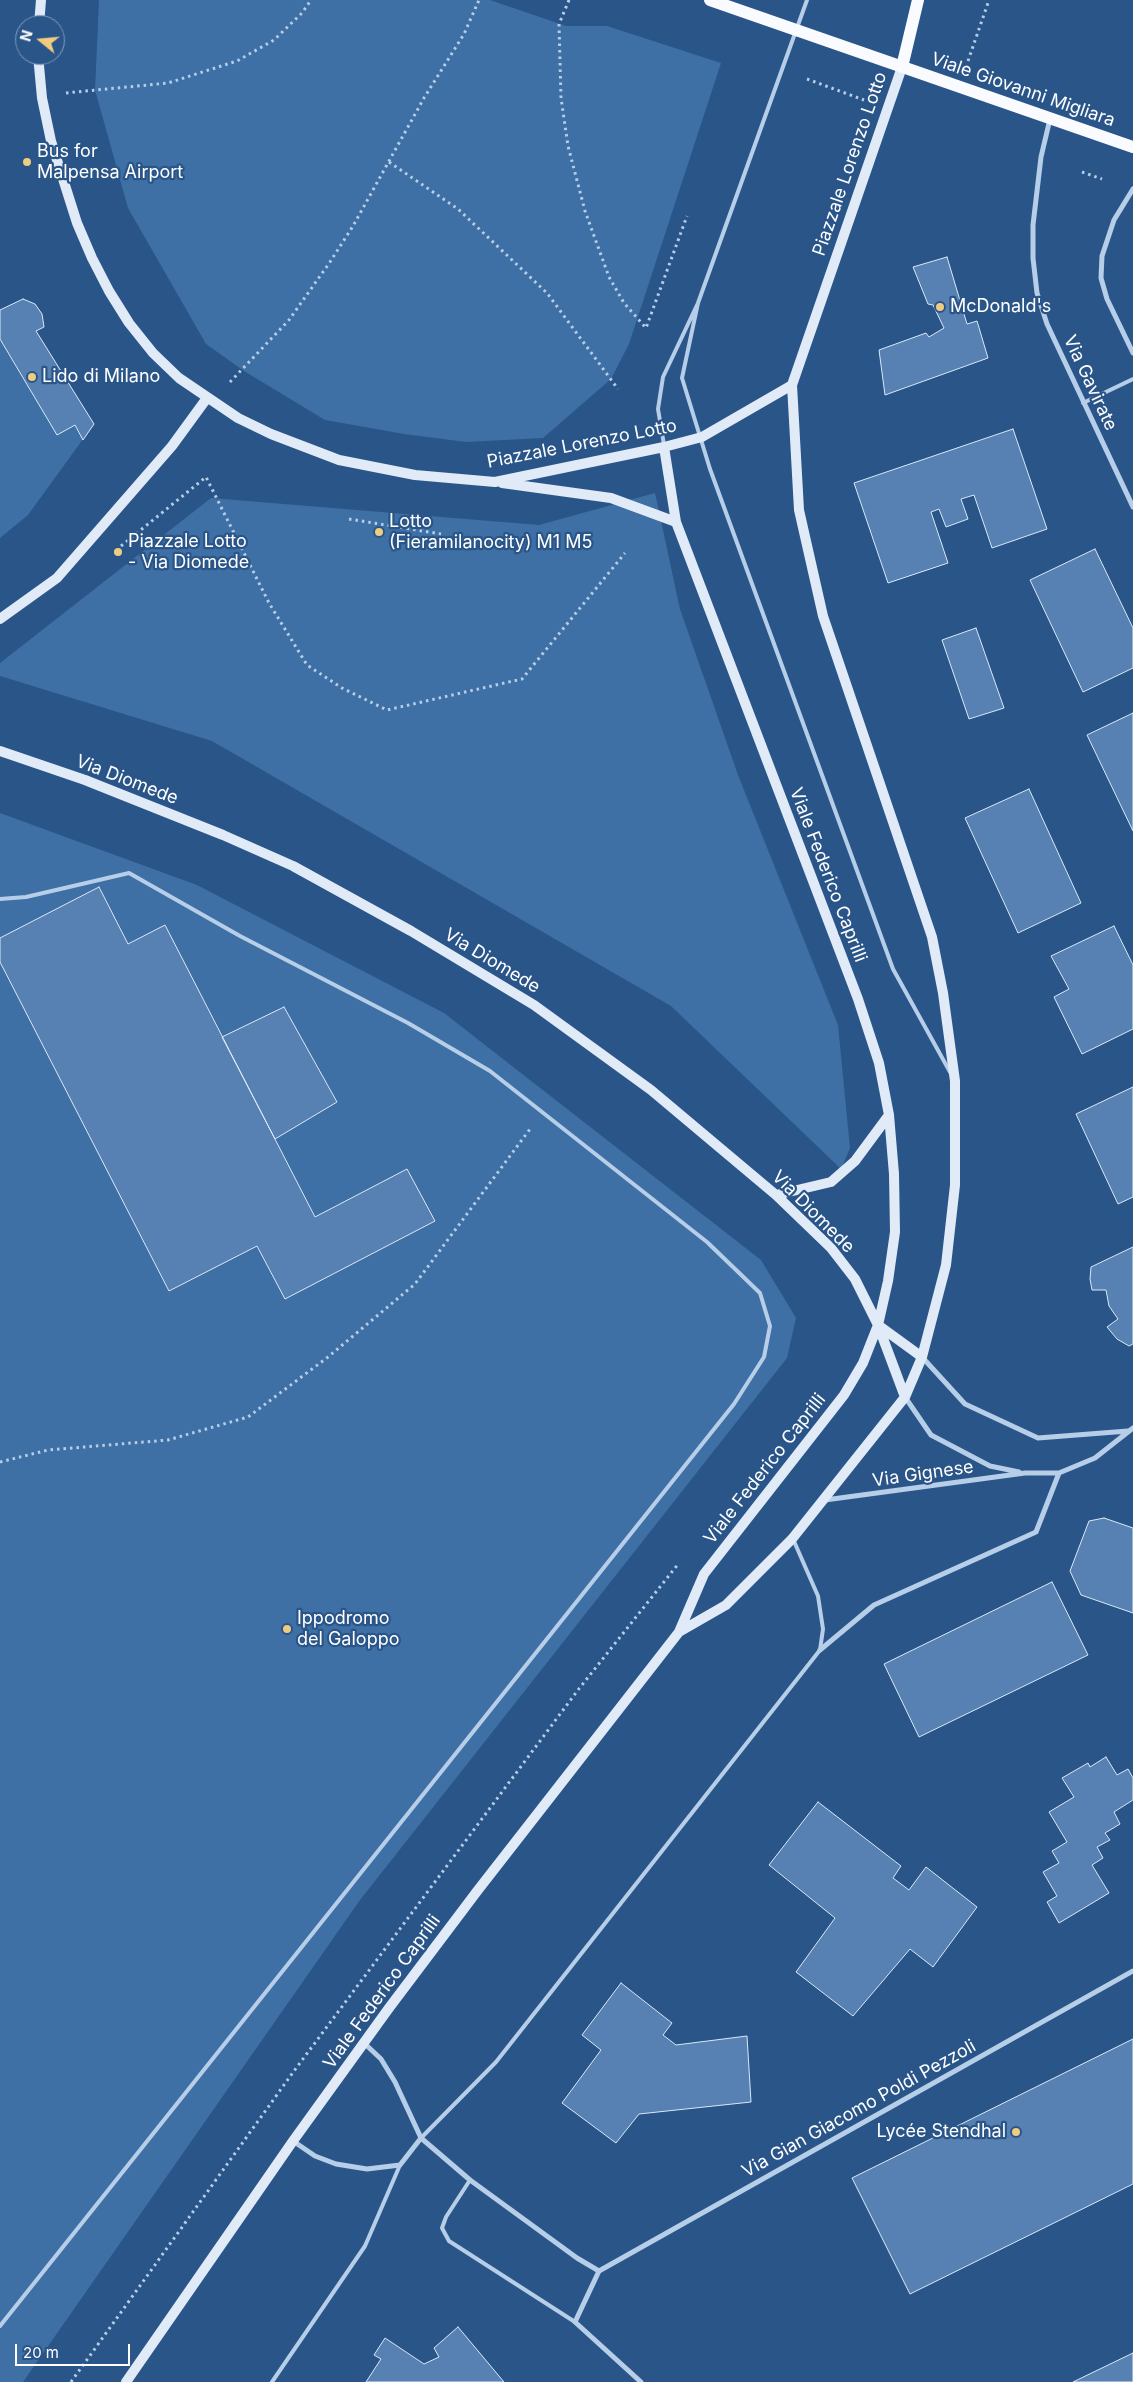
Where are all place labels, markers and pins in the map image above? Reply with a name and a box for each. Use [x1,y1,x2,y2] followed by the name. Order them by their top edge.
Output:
[37,141,183,183] place label: Bus for Malpensa Airport
[21,156,33,168] marker: Bus for Malpensa Airport
[950,296,1051,318] place label: McDonald's
[934,301,946,313] marker: McDonald's
[42,366,160,388] place label: Lido di Milano
[26,371,38,383] marker: Lido di Milano
[389,511,592,554] place label: Lotto (Fieramilanocity) M1 M5
[373,526,385,538] marker: Lotto (Fieramilanocity) M1 M5
[128,531,249,574] place label: Piazzale Lotto - Via Diomede
[112,546,124,558] marker: Piazzale Lotto - Via Diomede
[297,1608,399,1650] place label: Ippodromo del Galoppo
[281,1623,293,1635] marker: Ippodromo del Galoppo
[876,2121,1006,2143] place label: Lycée Stendhal
[1010,2126,1022,2138] marker: Lycée Stendhal

